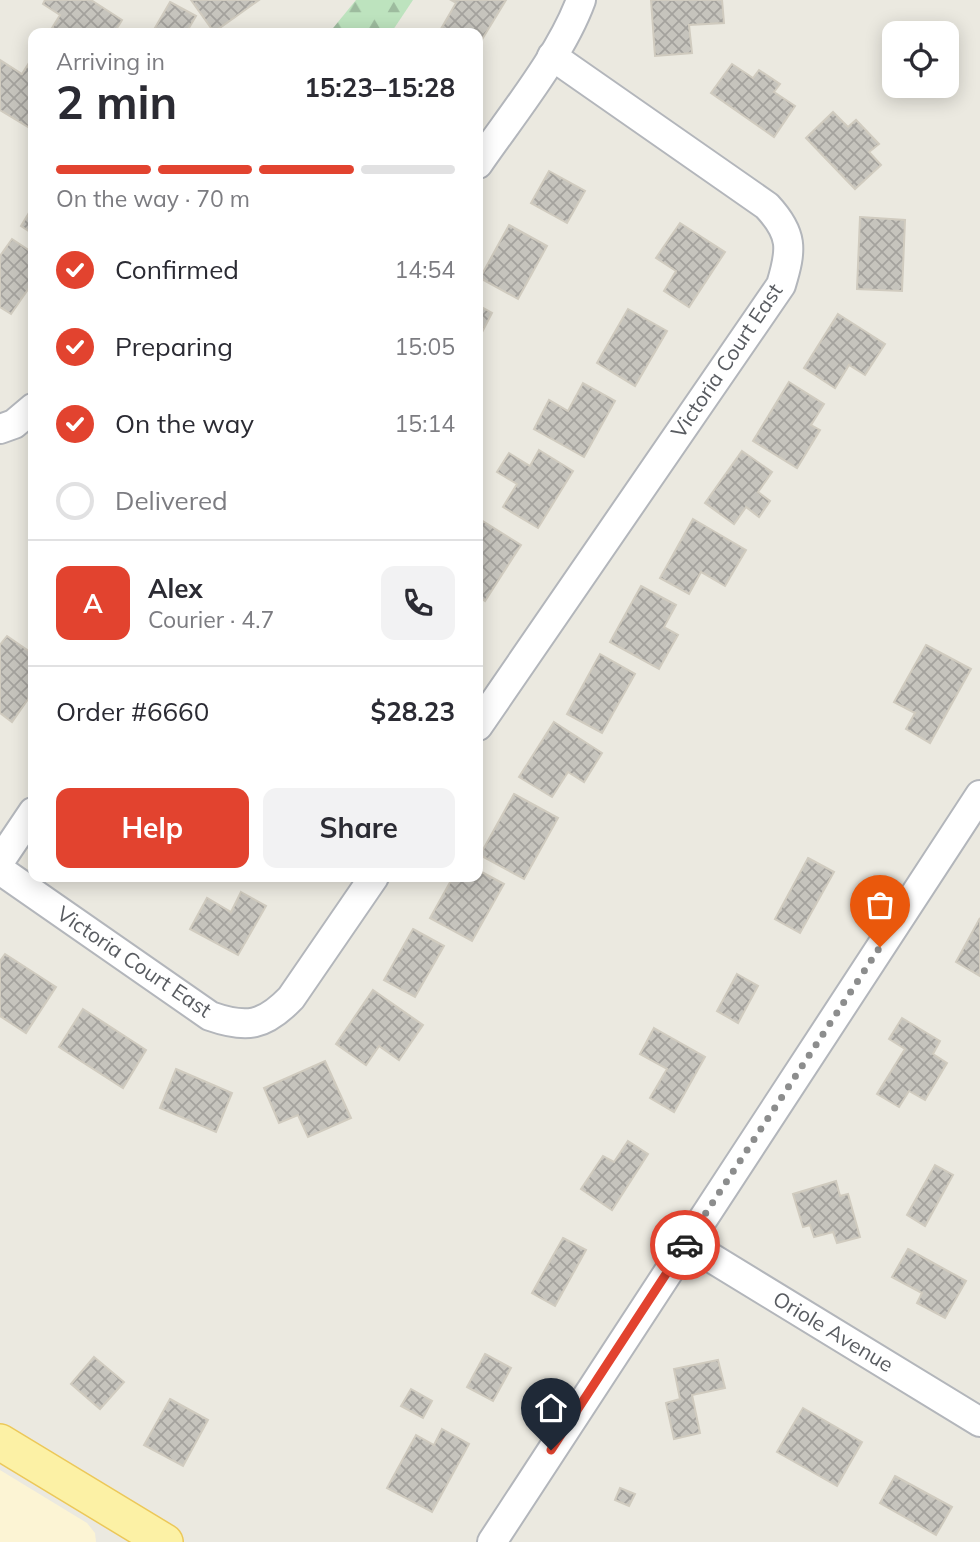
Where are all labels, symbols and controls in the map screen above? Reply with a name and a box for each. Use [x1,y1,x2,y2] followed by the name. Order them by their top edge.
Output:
[882,21,959,98] map controls
[882,21,959,98] button: locate
[56,47,165,76] text: Arriving in
[304,71,455,104] text: 15:23–15:28
[56,73,177,131] text: 2 min
[56,184,250,213] text: On the way · 70 m
[56,251,94,289] icon: check
[115,253,239,286] text: Confirmed
[395,255,455,284] text: 14:54
[665,278,788,443] street label: Victoria Court East
[56,328,94,366] icon: check
[115,330,233,363] text: Preparing
[395,332,455,361] text: 15:05
[56,405,94,443] icon: check
[115,407,254,440] text: On the way
[395,409,455,438] text: 15:14
[115,484,228,517] text: Delivered
[381,566,455,640] button: phone
[148,572,203,605] text: Alex
[83,587,103,620] text: A
[148,605,274,634] text: Courier · 4.7
[56,695,209,728] text: Order #6660
[371,695,455,728] text: $28.23
[56,788,249,868] button: Help
[263,788,455,868] button: Share
[850,875,910,947] pin
[861,886,899,924] icon: bag
[52,900,217,1023] street label: Victoria Court East
[650,1210,720,1280] courier
[666,1226,704,1264] icon: car
[769,1285,898,1377] street label: Oriole Avenue
[521,1378,581,1450] pin
[532,1389,570,1427] icon: home

